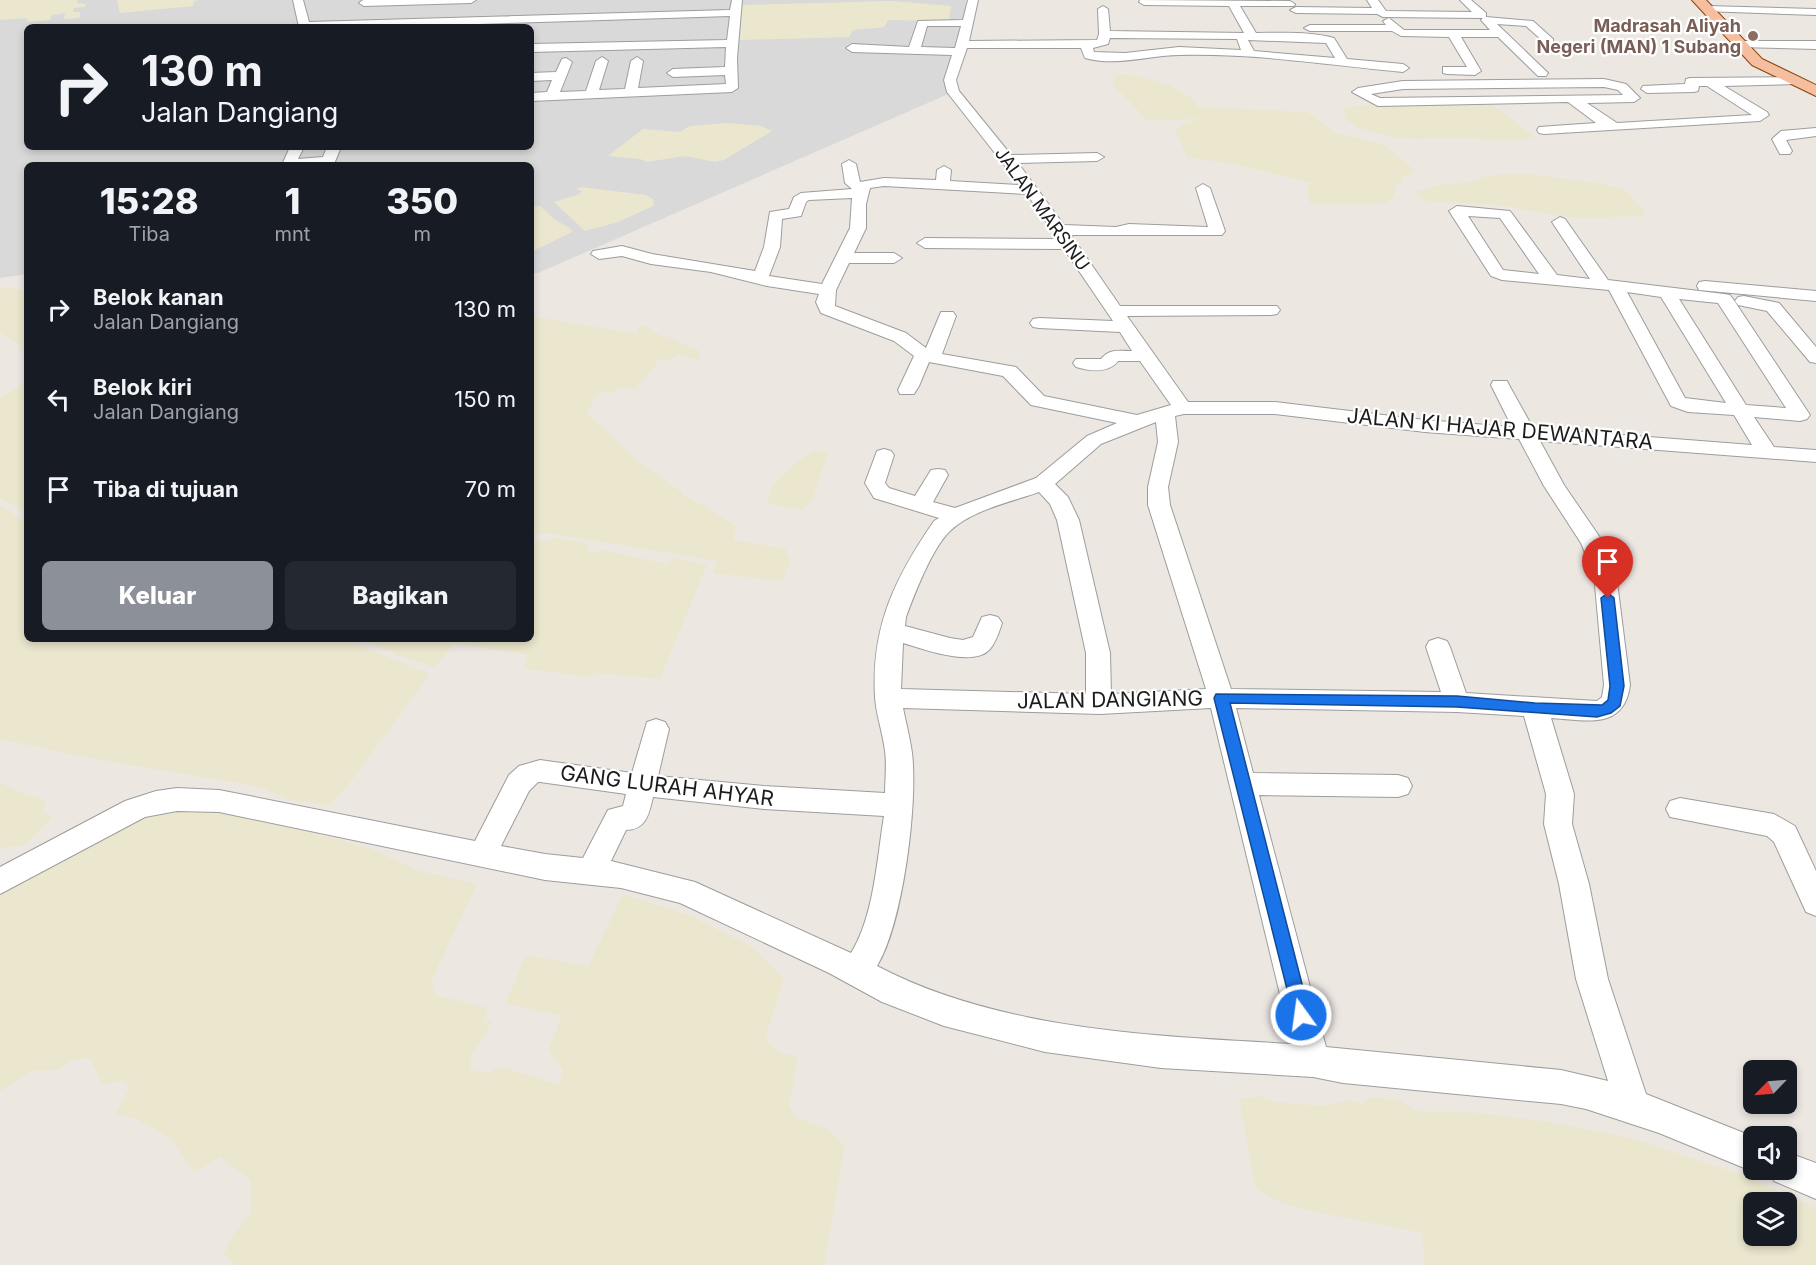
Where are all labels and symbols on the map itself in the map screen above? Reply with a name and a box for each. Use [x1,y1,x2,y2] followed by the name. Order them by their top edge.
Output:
[1537,15,1741,57] place label: Madrasah Aliyah Negeri (MAN) 1 Subang
[1746,29,1760,43] marker: Madrasah Aliyah Negeri (MAN) 1 Subang
[991,143,1094,274] street label: JALAN MARSINU
[1346,403,1654,454] street label: JALAN KI HAJAR DEWANTARA
[1582,536,1633,598] pin
[1017,685,1203,714] street label: JALAN DANGIANG
[559,760,775,811] street label: GANG LURAH AHYAR
[1269,983,1333,1047] position arrow
[1743,1060,1797,1114] north arrow

